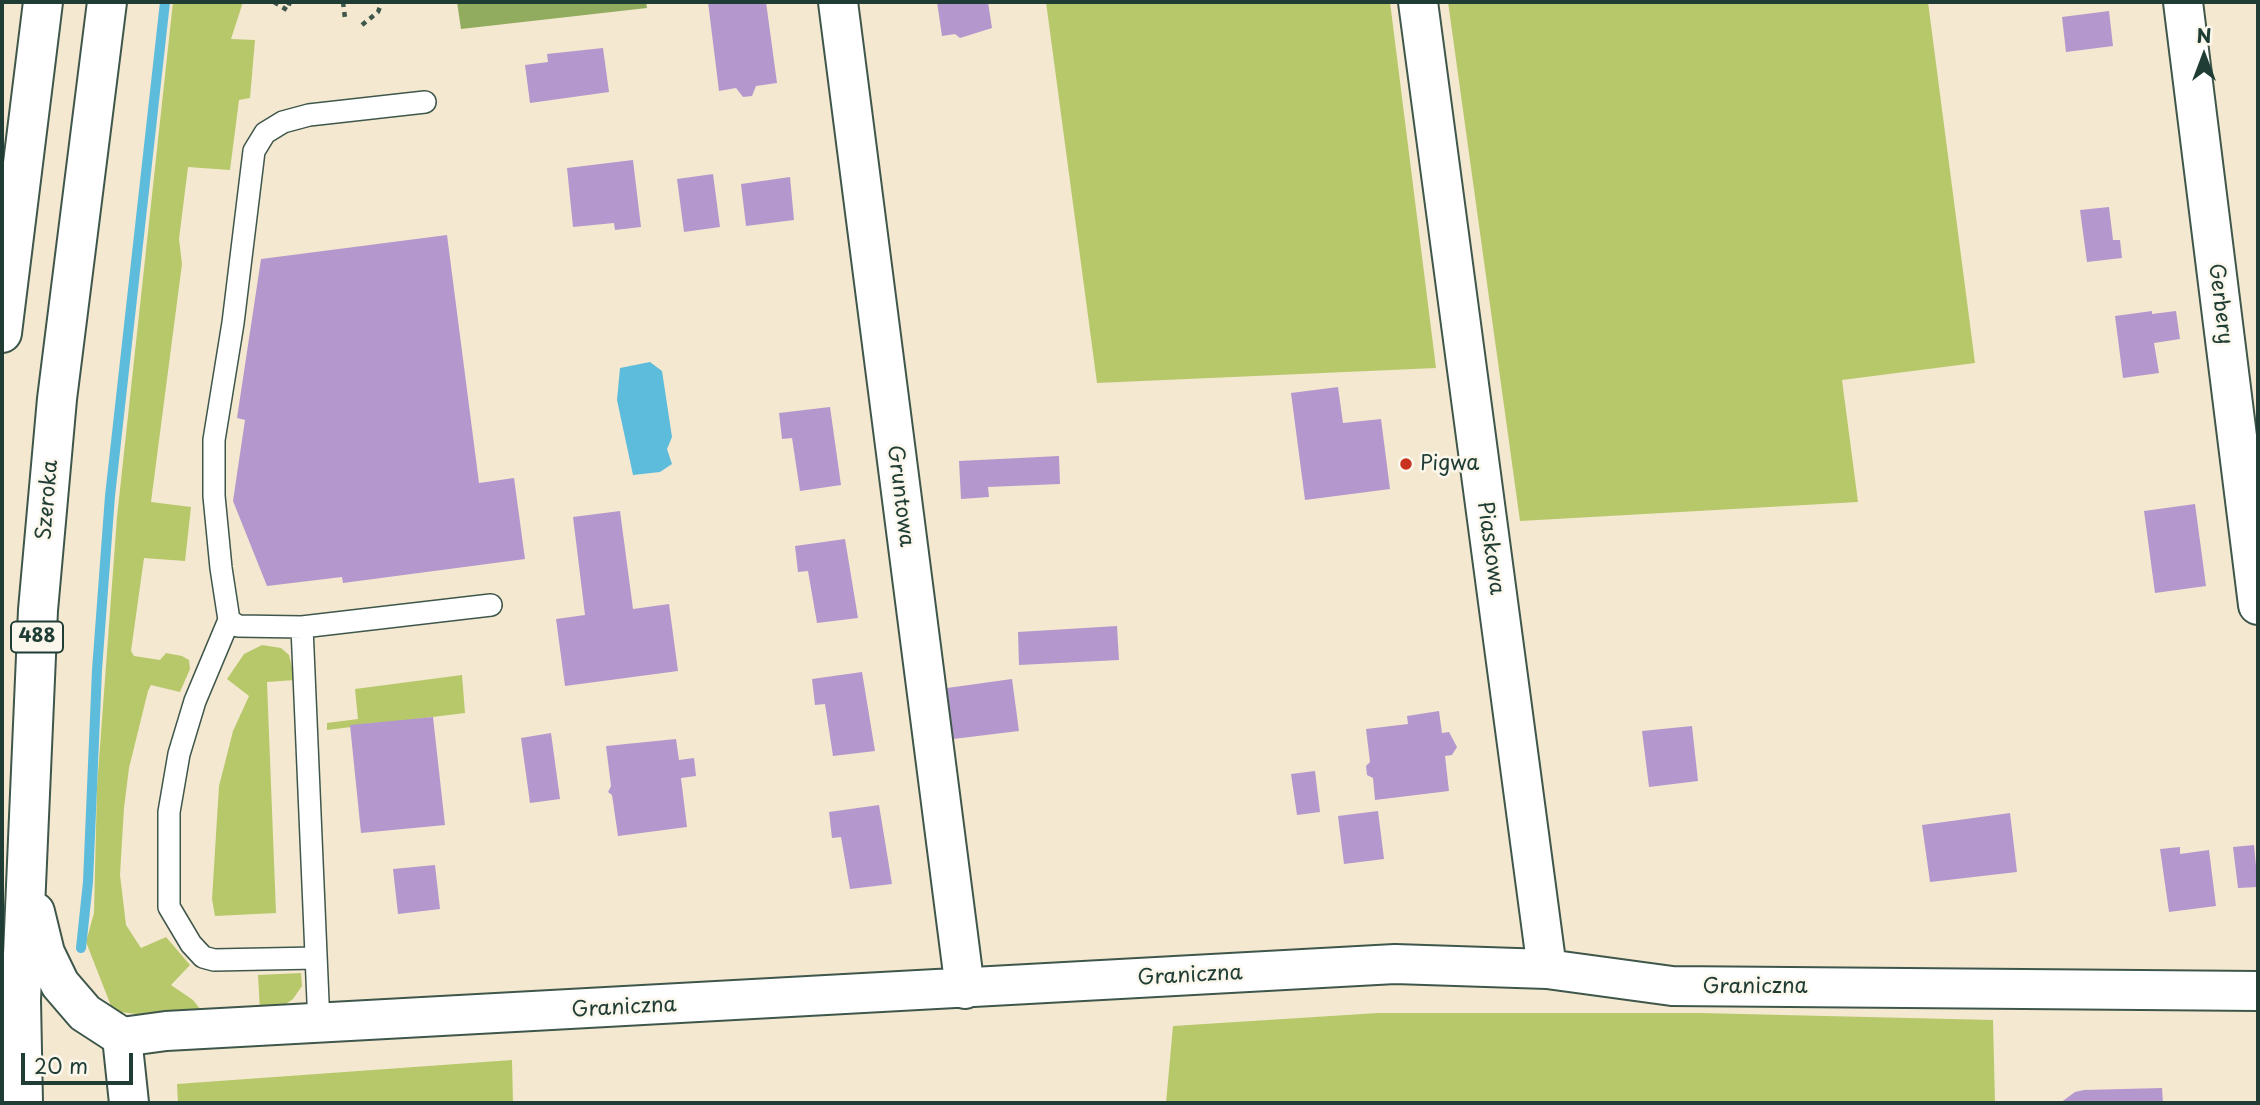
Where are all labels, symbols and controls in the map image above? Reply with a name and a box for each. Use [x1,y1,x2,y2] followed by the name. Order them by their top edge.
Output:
[2169,21,2239,91] north arrow
[2196,21,2212,49] text: N
[2203,262,2237,346] street label: Gerbery
[881,444,919,548] street label: Gruntowa
[1420,451,1479,477] place label: Pigwa
[1398,456,1414,472] marker: Pigwa
[32,459,64,541] street label: Szeroka
[1471,500,1509,596] street label: Piaskowa
[11,622,63,652] road number: 488
[1137,961,1243,991] street label: Graniczna
[1703,974,1807,1000] street label: Graniczna
[571,993,677,1023] street label: Graniczna
[24,1038,136,1082] scale bar
[34,1049,88,1081] text: 20 m

